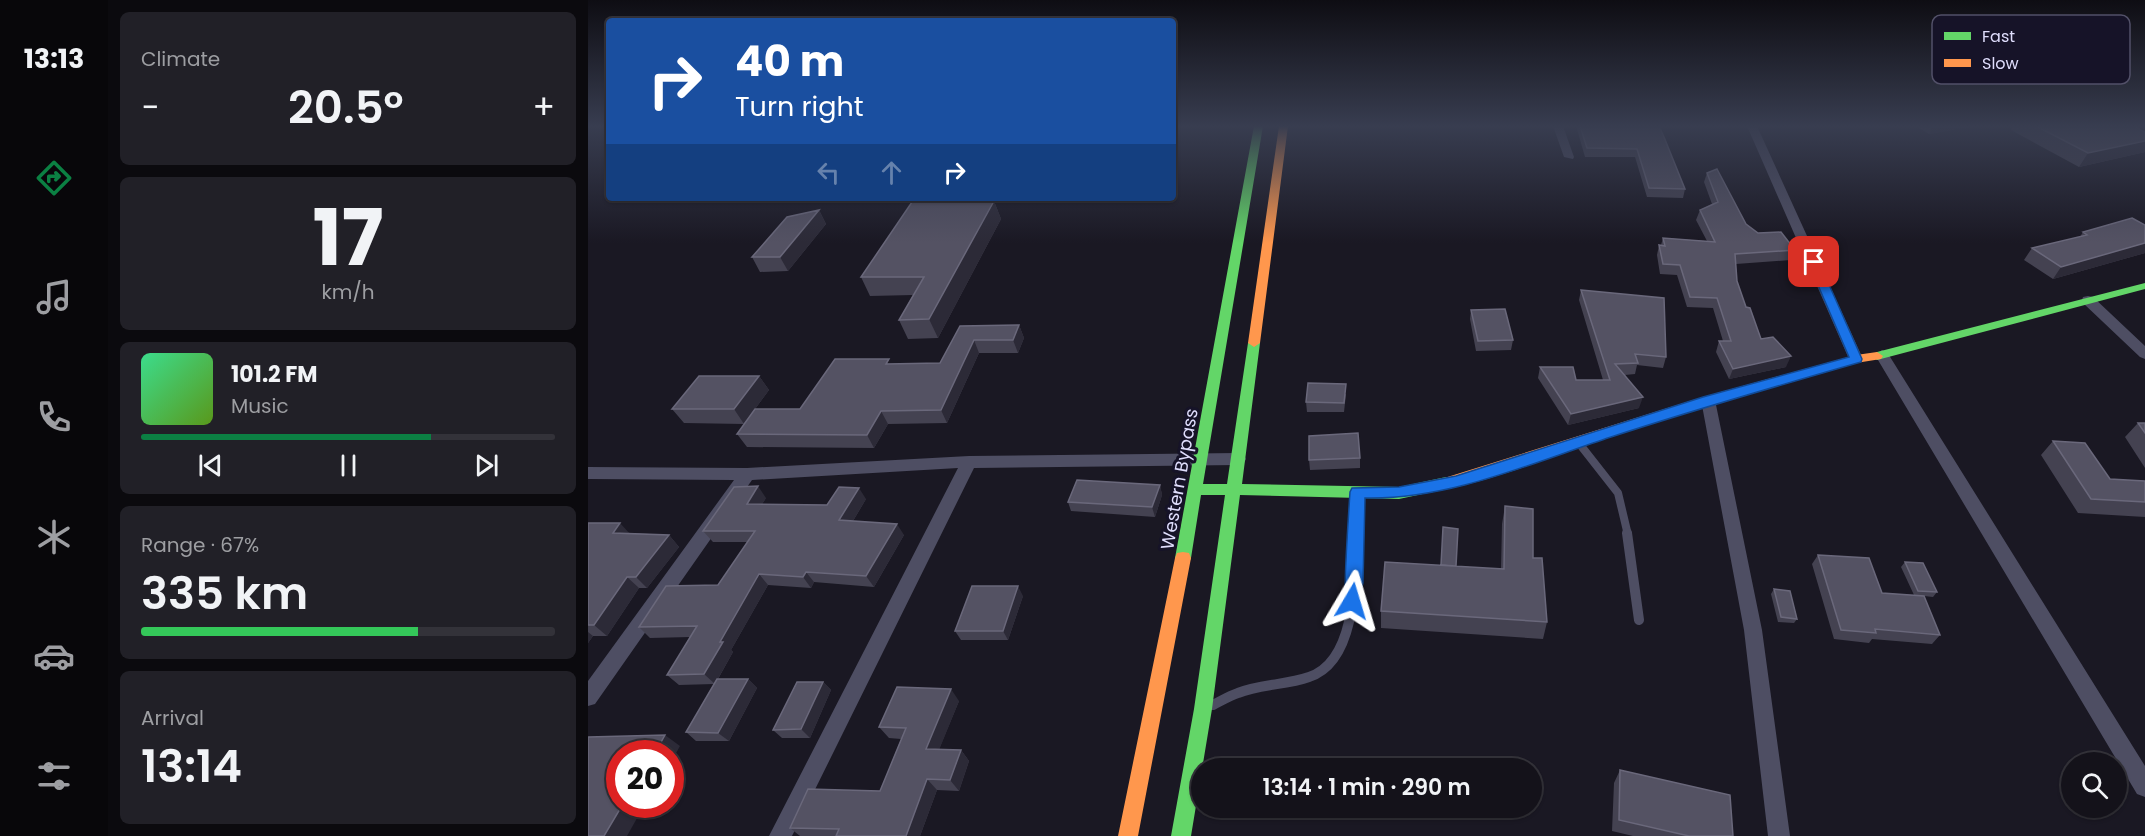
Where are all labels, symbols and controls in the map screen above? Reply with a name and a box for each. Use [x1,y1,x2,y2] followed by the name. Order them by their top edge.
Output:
[1932,15,2130,84] legend
[1982,25,2015,48] text: Fast
[735,32,844,91] text: 40 m
[24,40,84,77] text: 13:13
[636,42,714,120] icon: right
[141,45,220,73] text: Climate
[1982,52,2019,75] text: Slow
[288,76,404,139] text: 20.5°
[141,84,159,131] text: −
[532,84,555,131] text: +
[735,88,864,125] text: Turn right
[812,156,845,189] icon: left
[875,156,908,189] icon: ahead
[938,156,971,189] icon: right
[33,157,75,199] icon: directions
[312,183,384,292] text: 17
[1788,236,1839,287] pin
[1797,245,1830,278] icon: arrive
[33,276,75,318] icon: music
[321,278,375,306] text: km/h
[231,359,318,390] text: 101.2 FM
[231,392,289,420] text: Music
[33,396,75,438] icon: phone
[1154,406,1204,552] street label: Western Bypass
[194,449,227,482] icon: previous
[332,449,365,482] icon: pause
[470,449,503,482] icon: next
[33,516,75,558] icon: climate
[141,531,259,559] text: Range · 67%
[141,562,308,625] text: 335 km
[1320,569,1384,633] position arrow
[33,635,75,677] icon: car
[141,704,204,732] text: Arrival
[141,735,242,798] text: 13:14
[606,740,684,818] speed limit sign: 20
[2061,752,2127,818] map controls
[2061,752,2127,818] button: search
[33,755,75,797] icon: filters
[1262,772,1471,803] text: 13:14 · 1 min · 290 m

